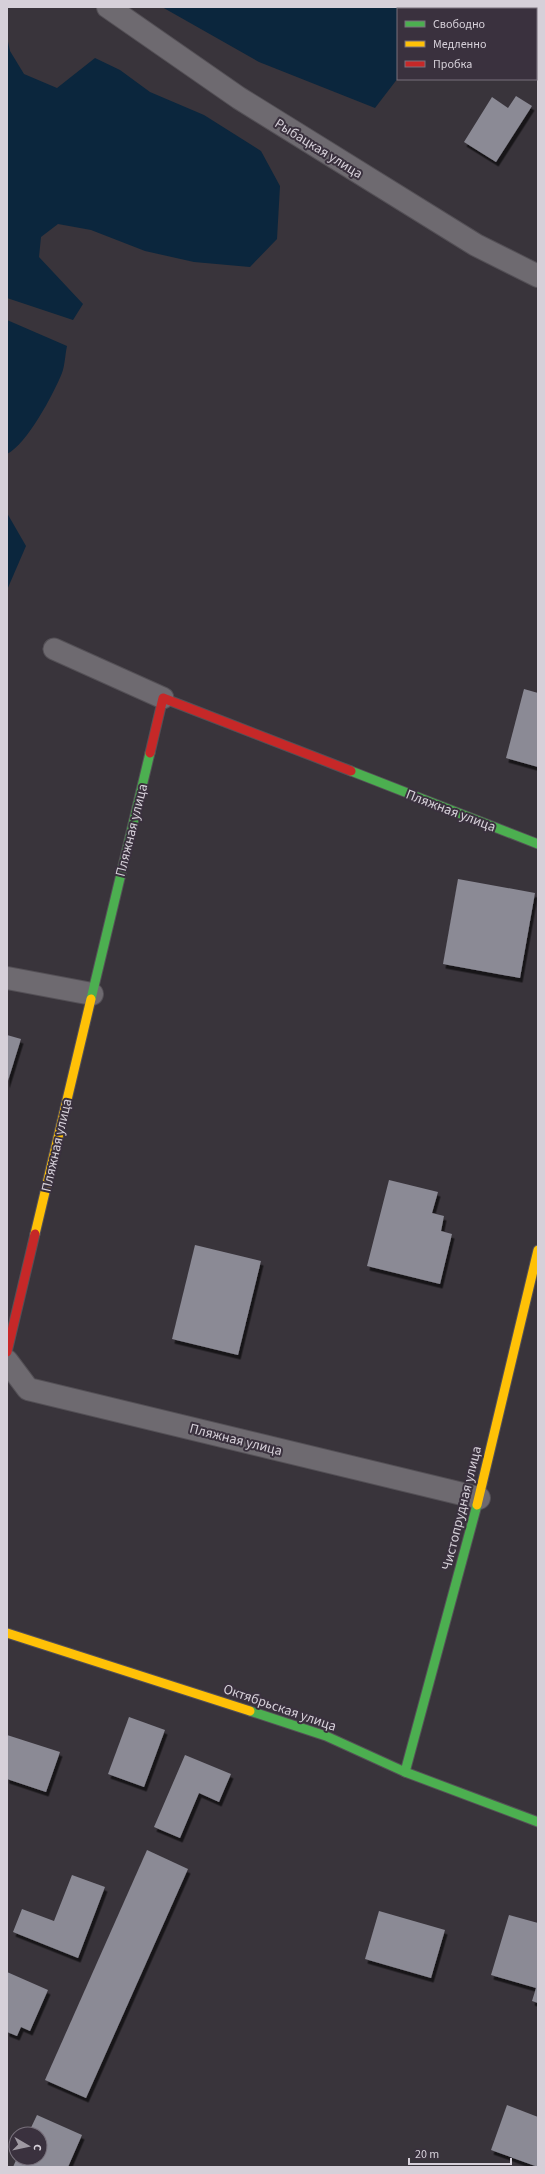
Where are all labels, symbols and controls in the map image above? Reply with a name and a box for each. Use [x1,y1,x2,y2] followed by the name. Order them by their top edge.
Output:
[397,8,537,80] legend
[433,16,485,33] text: Свободно
[433,36,487,53] text: Медленно
[433,56,472,73] text: Пробка
[271,114,366,184] street label: Рыбацкая улица
[111,782,153,879] street label: Пляжная улица
[403,785,499,837] street label: Пляжная улица
[37,1097,77,1194] street label: Пляжная улица
[187,1419,284,1461] street label: Пляжная улица
[437,1444,487,1572] street label: Чистопрудная улица
[220,1679,339,1737] street label: Октябрьская улица
[8,2126,48,2166] north arrow
[409,2140,511,2166] scale bar
[29,2143,45,2152] text: С
[415,2146,439,2163] text: 20 m

